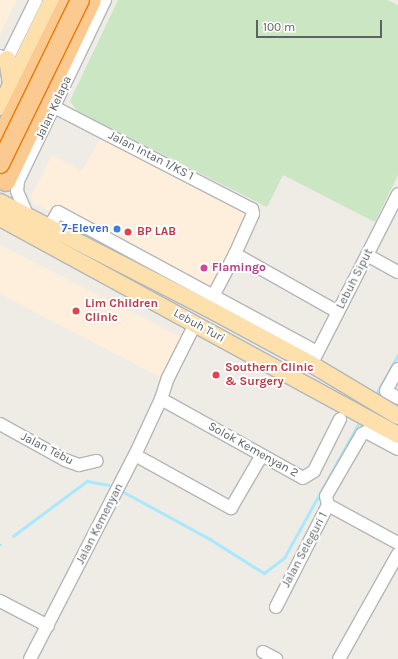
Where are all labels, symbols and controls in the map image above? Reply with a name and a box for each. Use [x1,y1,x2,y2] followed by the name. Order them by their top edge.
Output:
[258,12,384,38] scale bar
[263,20,295,34] text: 100 m
[33,74,75,142] street label: Jalan Kelapa
[106,128,196,184] street label: Jalan Intan 1/KS 1
[61,222,109,236] place label: 7-Eleven
[112,224,122,234] marker: 7-Eleven
[137,225,176,239] place label: BP LAB
[122,226,134,238] marker: BP LAB
[334,246,376,312] street label: Lebuh Siput
[212,261,266,275] place label: Flamingo
[199,263,209,273] marker: Flamingo
[85,297,158,325] place label: Lim Children Clinic
[70,305,82,317] marker: Lim Children Clinic
[171,306,227,346] street label: Lebuh Turi
[225,361,314,389] place label: Southern Clinic & Surgery
[210,369,222,381] marker: Southern Clinic & Surgery
[205,419,301,481] street label: Solok Kemenyan 2
[18,430,76,468] street label: Jalan Tebu
[73,481,127,567] street label: Jalan Kemenyan
[279,510,331,590] street label: Jalan Seleguri 1

